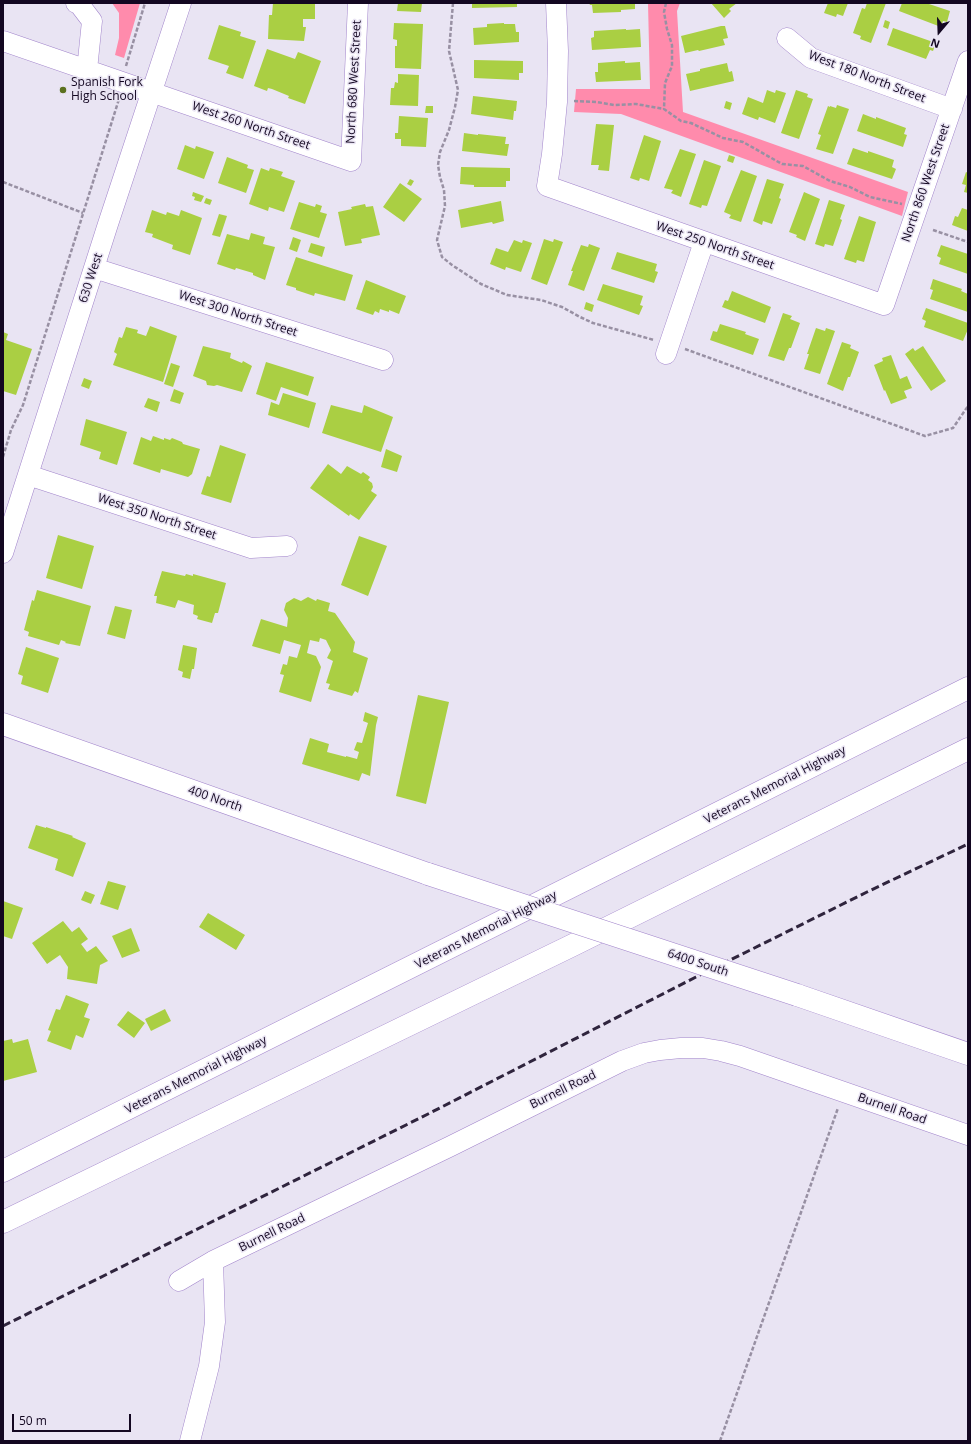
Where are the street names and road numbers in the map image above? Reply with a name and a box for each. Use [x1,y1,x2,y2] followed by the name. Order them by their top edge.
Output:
[344,20,364,144] street label: North 680 West Street
[807,48,927,106] street label: West 180 North Street
[190,99,312,153] street label: West 260 North Street
[899,122,953,244] street label: North 860 West Street
[654,219,776,273] street label: West 250 North Street
[76,251,106,305] street label: 630 West
[177,288,299,340] street label: West 300 North Street
[96,491,218,543] street label: West 350 North Street
[702,743,848,827] street label: Veterans Memorial Highway
[186,783,244,815] street label: 400 North
[413,888,559,972] street label: Veterans Memorial Highway
[666,946,730,980] street label: 6400 South
[123,1033,269,1117] street label: Veterans Memorial Highway
[528,1068,598,1112] street label: Burnell Road
[856,1090,928,1128] street label: Burnell Road
[237,1211,307,1255] street label: Burnell Road

